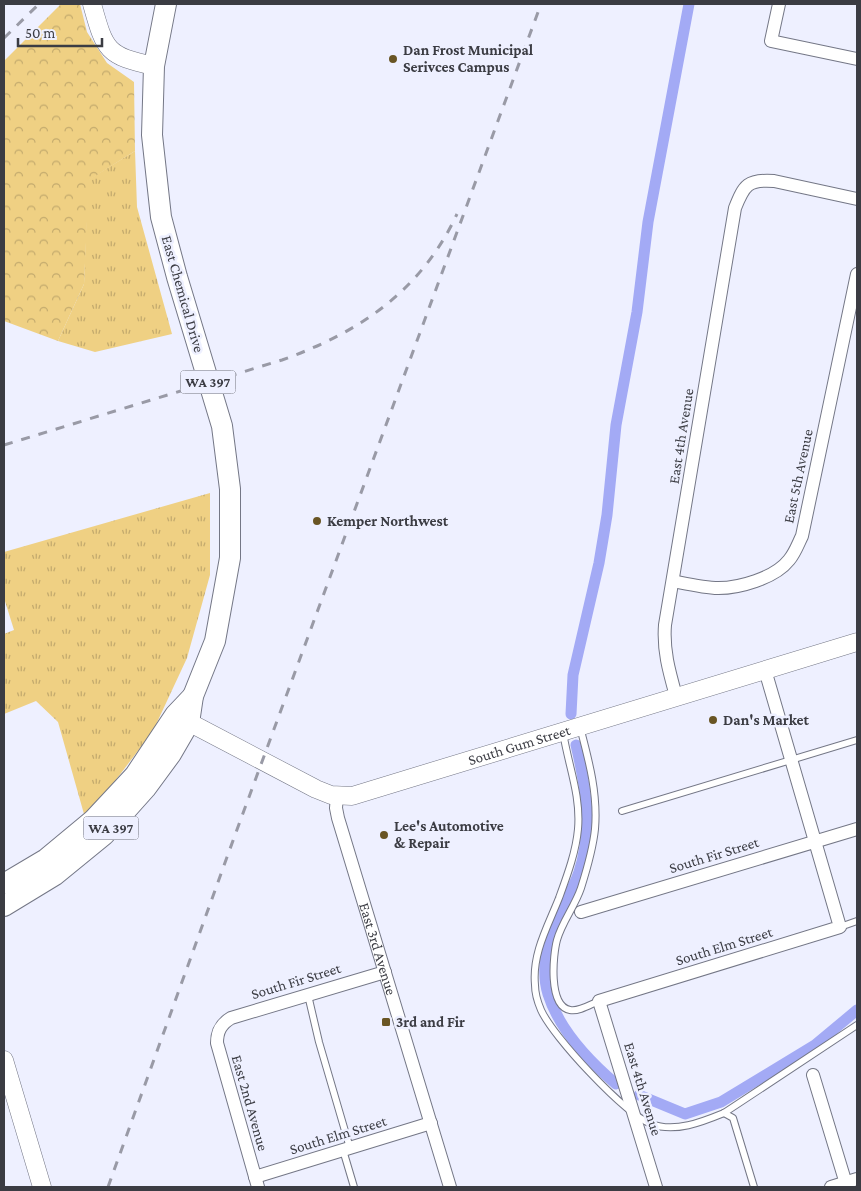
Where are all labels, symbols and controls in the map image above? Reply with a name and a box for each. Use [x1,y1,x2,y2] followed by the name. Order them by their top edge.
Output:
[18,15,101,47] scale bar
[25,25,55,41] text: 50 m
[403,42,534,75] place label: Dan Frost Municipal Serivces Campus
[387,53,399,65] marker: Dan Frost Municipal Serivces Campus
[159,234,207,355] street label: East Chemical Drive
[180,371,236,394] road number: WA 397
[666,387,697,485] street label: East 4th Avenue
[780,427,816,525] street label: East 5th Avenue
[327,513,449,529] place label: Kemper Northwest
[311,515,323,527] marker: Kemper Northwest
[723,712,810,728] place label: Dan's Market
[707,714,719,726] marker: Dan's Market
[466,722,573,768] street label: South Gum Street
[84,816,138,840] road number: WA 397
[394,818,504,851] place label: Lee's Automotive & Repair
[378,829,390,841] marker: Lee's Automotive & Repair
[667,833,762,876] street label: South Fir Street
[356,901,399,997] street label: East 3rd Avenue
[674,923,775,968] street label: South Elm Street
[249,959,344,1002] street label: South Fir Street
[396,1014,465,1030] place label: 3rd and Fir
[380,1016,392,1028] marker: 3rd and Fir
[621,1041,665,1138] street label: East 4th Avenue
[229,1053,271,1153] street label: East 2nd Avenue
[288,1112,389,1157] street label: South Elm Street

